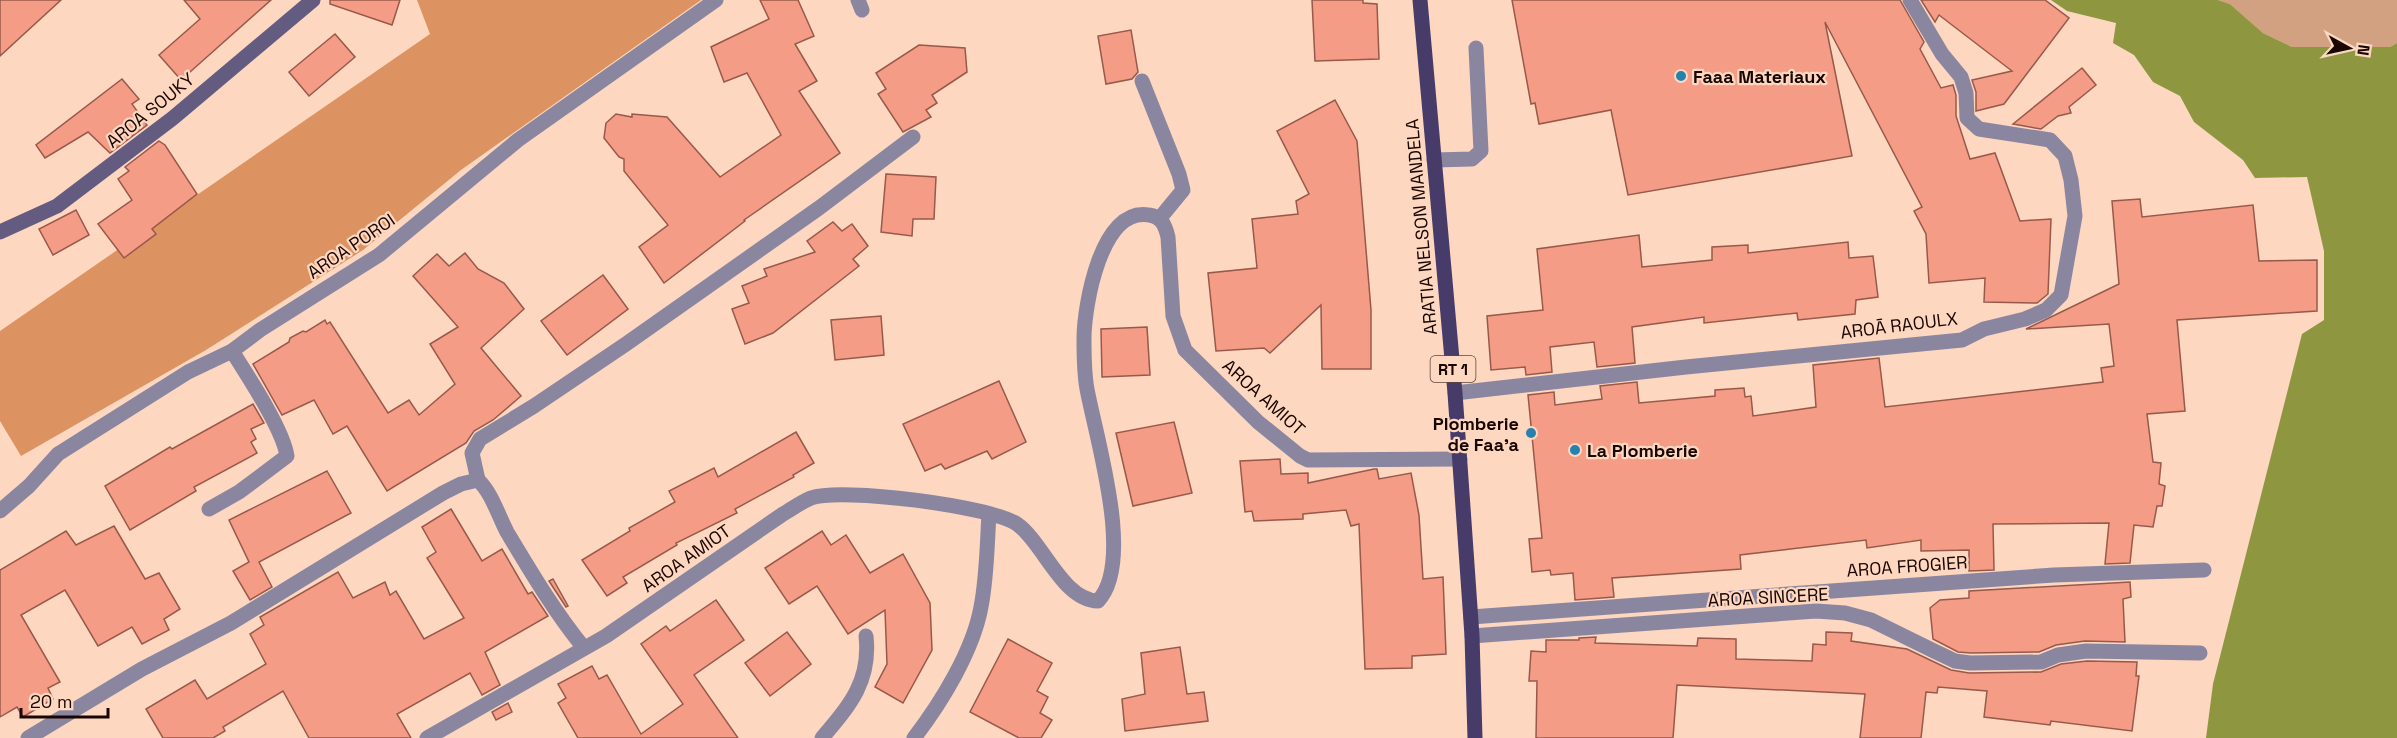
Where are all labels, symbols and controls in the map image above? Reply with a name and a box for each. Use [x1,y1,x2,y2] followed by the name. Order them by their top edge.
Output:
[2319,18,2379,78] north arrow
[2352,43,2375,57] text: N
[1693,65,1826,88] place label: Faaa Materiaux
[101,67,199,153] street label: AROA SOUKY
[1674,69,1688,83] marker: Faaa Materiaux
[1400,118,1442,336] street label: ARATIA NELSON MANDELA
[303,208,399,284] street label: AROA POROI
[1839,306,1959,344] street label: AROĀ RAOULX
[1218,354,1310,440] street label: AROA AMIOT
[1430,356,1476,382] road number: RT 1
[1433,412,1520,456] place label: Plomberie de Faa'a
[1524,426,1538,440] marker: Plomberie de Faa'a
[1587,439,1698,462] place label: La Plomberie
[1568,443,1582,457] marker: La Plomberie
[637,519,735,597] street label: AROA AMIOT
[1846,550,1968,582] street label: AROA FROGIER
[1707,582,1829,612] street label: AROA SINCERE
[21,681,108,719] scale bar
[30,690,73,713] text: 20 m

